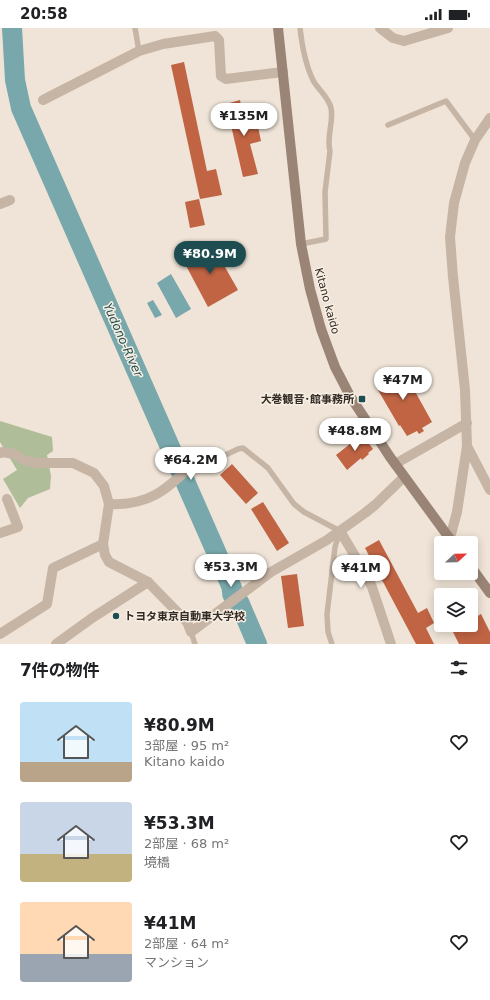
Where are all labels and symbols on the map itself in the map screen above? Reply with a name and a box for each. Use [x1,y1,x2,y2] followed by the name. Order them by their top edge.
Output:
[216,103,272,137] pin: ¥135M
[177,241,243,275] pin: ¥80.9M
[312,266,342,336] street label: Kitano kaido
[101,301,146,380] water label: Yudono-River
[379,367,427,401] pin: ¥47M
[261,393,354,406] place label: 大巻観音･館事務所
[357,394,367,404] marker: 大巻観音･館事務所
[322,418,388,452] pin: ¥48.8M
[158,447,224,481] pin: ¥64.2M
[434,536,478,580] north arrow
[198,554,264,588] pin: ¥53.3M
[337,555,385,589] pin: ¥41M
[124,610,245,623] place label: トヨタ東京自動車大学校
[111,611,121,621] marker: トヨタ東京自動車大学校

